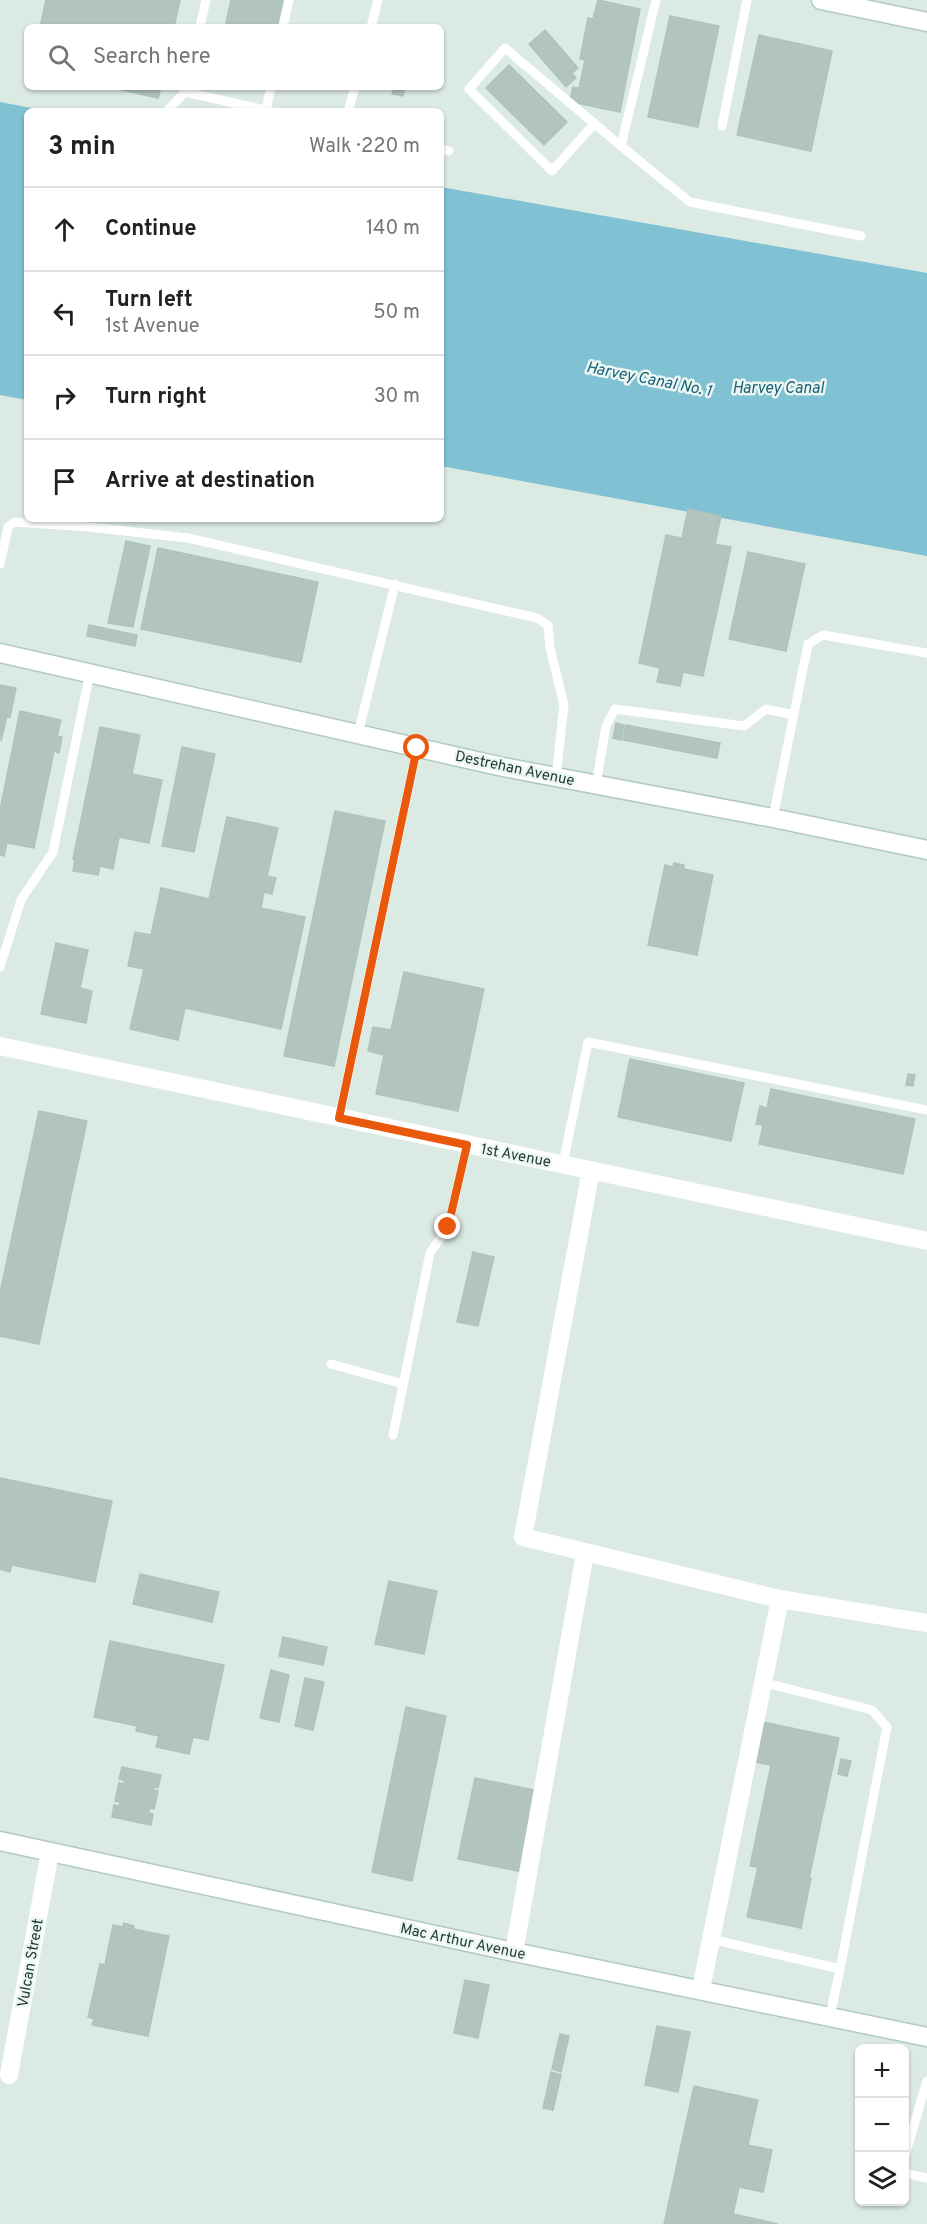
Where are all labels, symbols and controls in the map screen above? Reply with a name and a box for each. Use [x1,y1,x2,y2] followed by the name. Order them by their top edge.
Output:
[24,24,444,90] search box
[45,41,78,74] icon: search
[93,44,211,71] text: Search here
[48,131,116,164] text: 3 min
[309,134,420,160] text: Walk · 220 m
[48,213,81,246] icon: ahead
[105,216,196,243] text: Continue
[366,216,420,242] text: 140 m
[105,287,193,314] text: Turn left
[48,297,81,330] icon: left
[373,300,420,326] text: 50 m
[105,314,200,340] text: 1st Avenue
[584,358,714,402] water label: Harvey Canal No. 1
[732,379,825,399] water label: Harvey Canal
[48,381,81,414] icon: right
[105,384,207,411] text: Turn right
[374,384,420,410] text: 30 m
[48,465,81,498] icon: arrive
[105,468,315,495] text: Arrive at destination
[403,734,429,760] route start
[453,748,576,791] street label: Destrehan Avenue
[479,1140,552,1173] street label: 1st Avenue
[434,1213,460,1239] route end
[14,1917,49,2009] street label: Vulcan Street
[398,1920,527,1965] street label: Mac Arthur Avenue
[855,2044,909,2206] map controls
[855,2044,909,2098] button: +
[855,2098,909,2152] button: −
[855,2152,909,2206] button: layers

